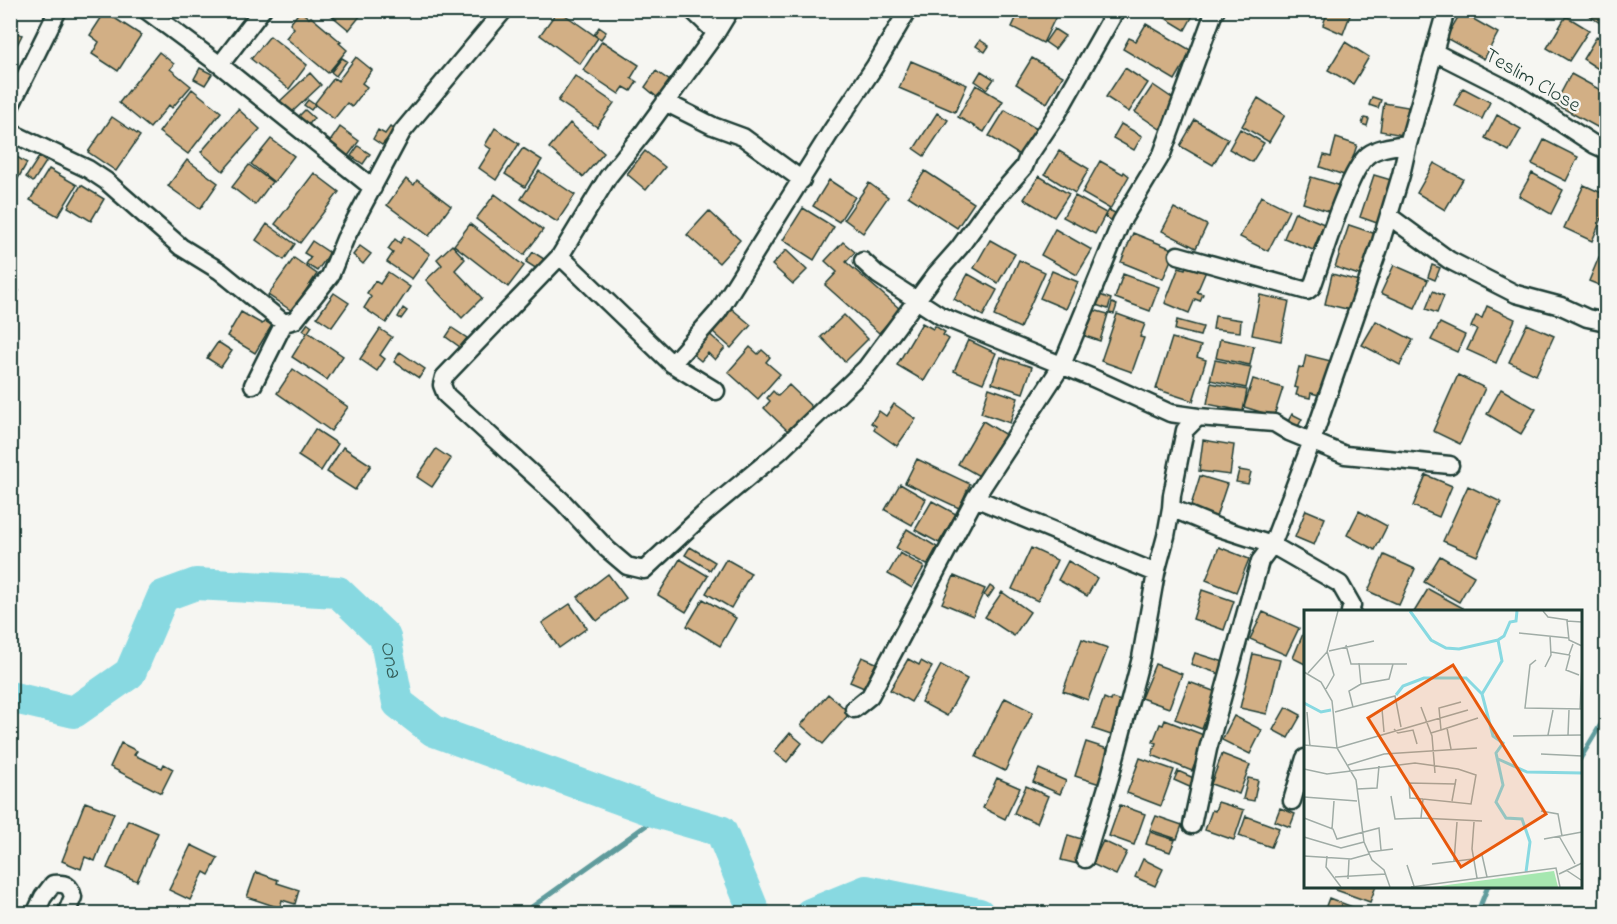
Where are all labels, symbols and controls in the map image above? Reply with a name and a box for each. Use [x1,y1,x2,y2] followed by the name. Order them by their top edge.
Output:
[1478,41,1586,121] street label: Teslim Close
[1304,610,1581,888] inset map
[370,638,409,682] water label: Ona

